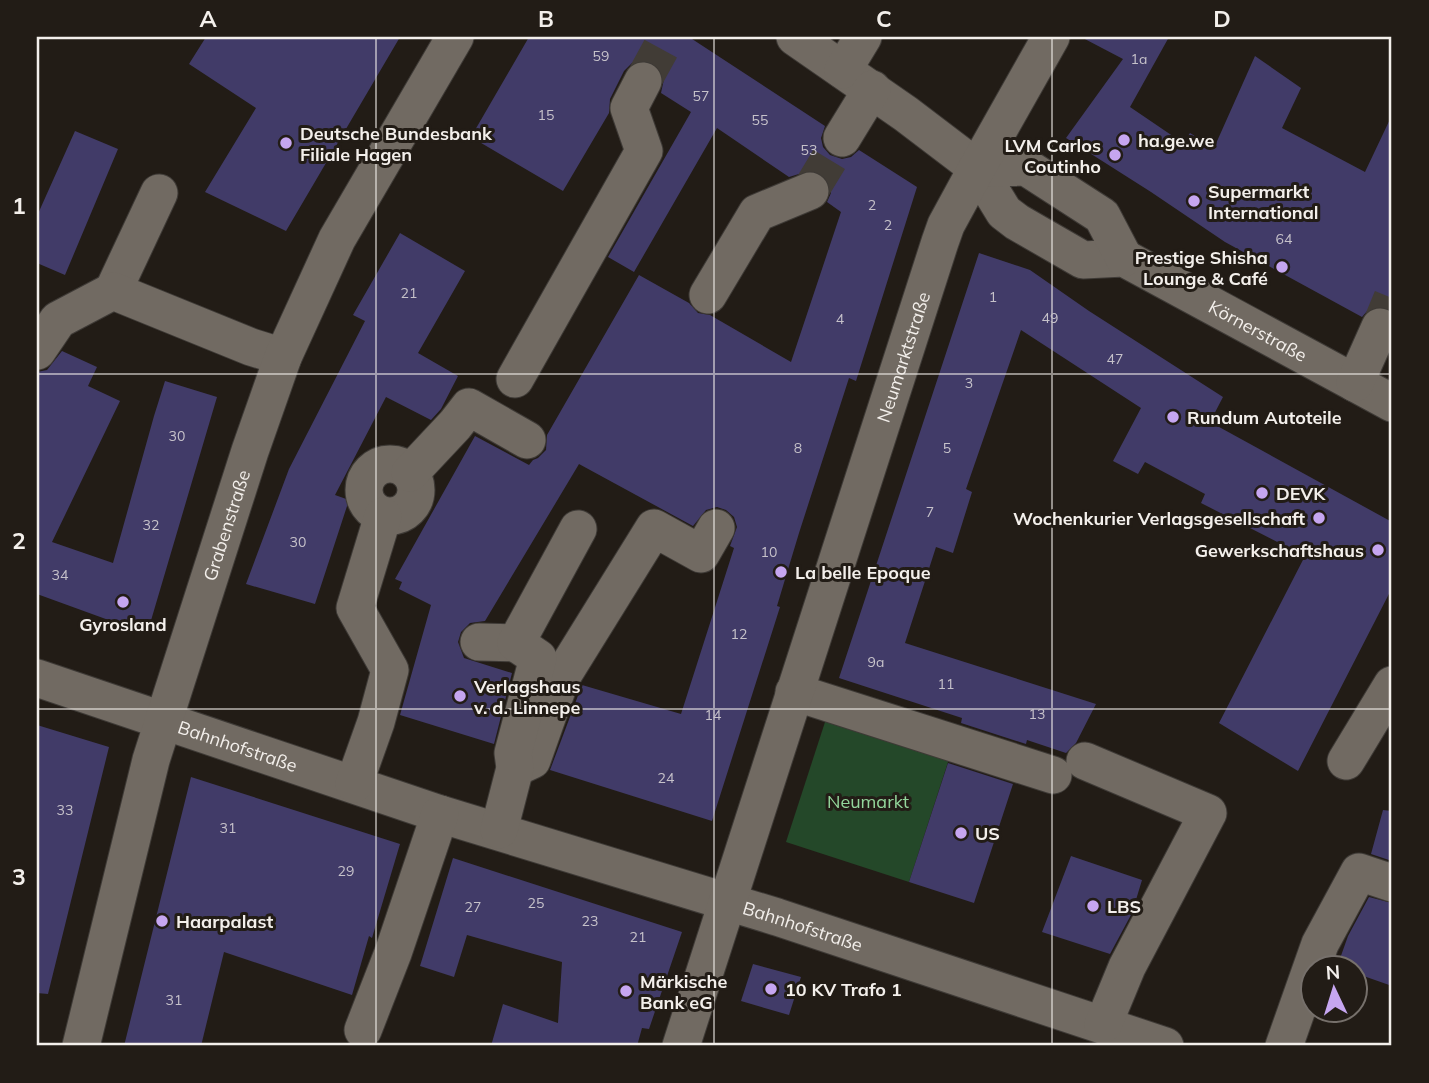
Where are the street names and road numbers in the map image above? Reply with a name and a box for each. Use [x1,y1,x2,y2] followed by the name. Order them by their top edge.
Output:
[871,289,935,425] street label: Neumarktstraße
[1205,295,1311,366] street label: Körnerstraße
[198,467,255,584] street label: Grabenstraße
[175,715,301,777] street label: Bahnhofstraße
[740,896,866,956] street label: Bahnhofstraße

